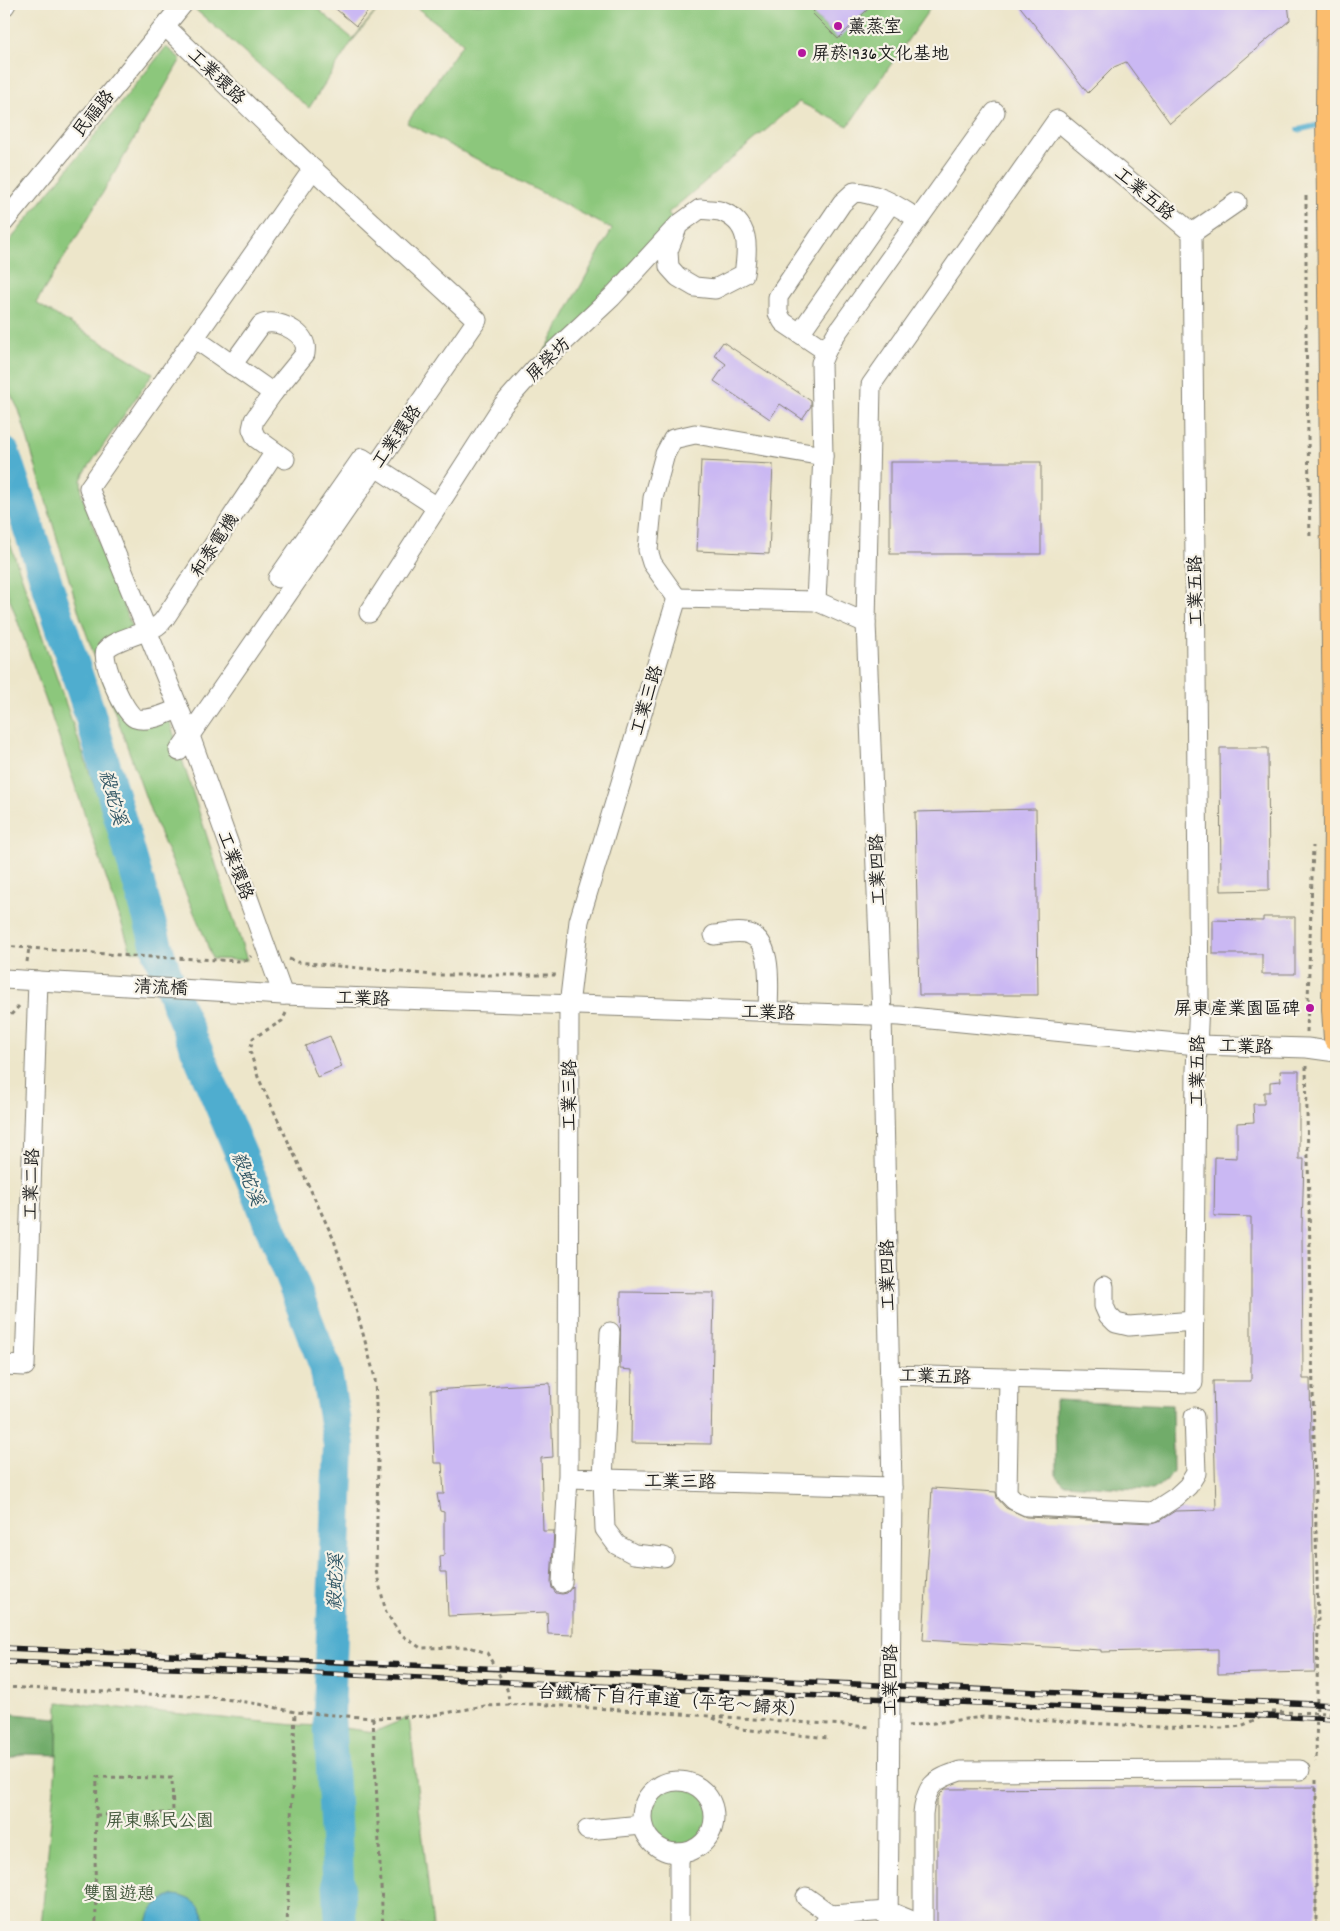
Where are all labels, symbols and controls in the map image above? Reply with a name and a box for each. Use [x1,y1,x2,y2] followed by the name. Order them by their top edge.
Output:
[848,16,902,41] place label: 薰蒸室
[832,20,844,32] marker: 薰蒸室
[812,43,949,68] place label: 屏菸1936文化基地
[181,44,250,112] street label: 工業環路
[796,47,808,59] marker: 屏菸1936文化基地
[68,86,122,143] street label: 民福路
[1108,162,1179,228] street label: 工業五路
[522,333,578,389] street label: 屏榮坊
[367,401,429,474] street label: 工業環路
[186,509,246,583] street label: 和泰電機
[1184,555,1211,627] street label: 工業五路
[626,663,671,739] street label: 工業三路
[90,767,132,830] water label: 殺蛇溪
[210,828,258,904] street label: 工業環路
[866,833,893,906] street label: 工業四路
[133,976,188,1003] street label: 清流橋
[335,987,390,1014] street label: 工業路
[1174,998,1300,1023] place label: 屏東產業園區碑
[740,1001,795,1028] street label: 工業路
[1304,1002,1316,1014] marker: 屏東產業園區碑
[1186,1035,1213,1107] street label: 工業五路
[1218,1035,1273,1062] street label: 工業路
[559,1059,584,1131] street label: 工業三路
[20,1148,47,1221] street label: 工業二路
[223,1148,269,1212] water label: 殺蛇溪
[876,1239,903,1311] street label: 工業四路
[898,1365,971,1392] street label: 工業五路
[644,1470,716,1497] street label: 工業三路
[323,1552,352,1611] water label: 殺蛇溪
[880,1644,905,1716] street label: 工業四路
[536,1681,807,1724] street label: 台鐵橋下自行車道（平宅～歸來）
[106,1810,214,1835] park label: 屏東縣民公園
[83,1883,155,1908] park label: 雙園遊憩

